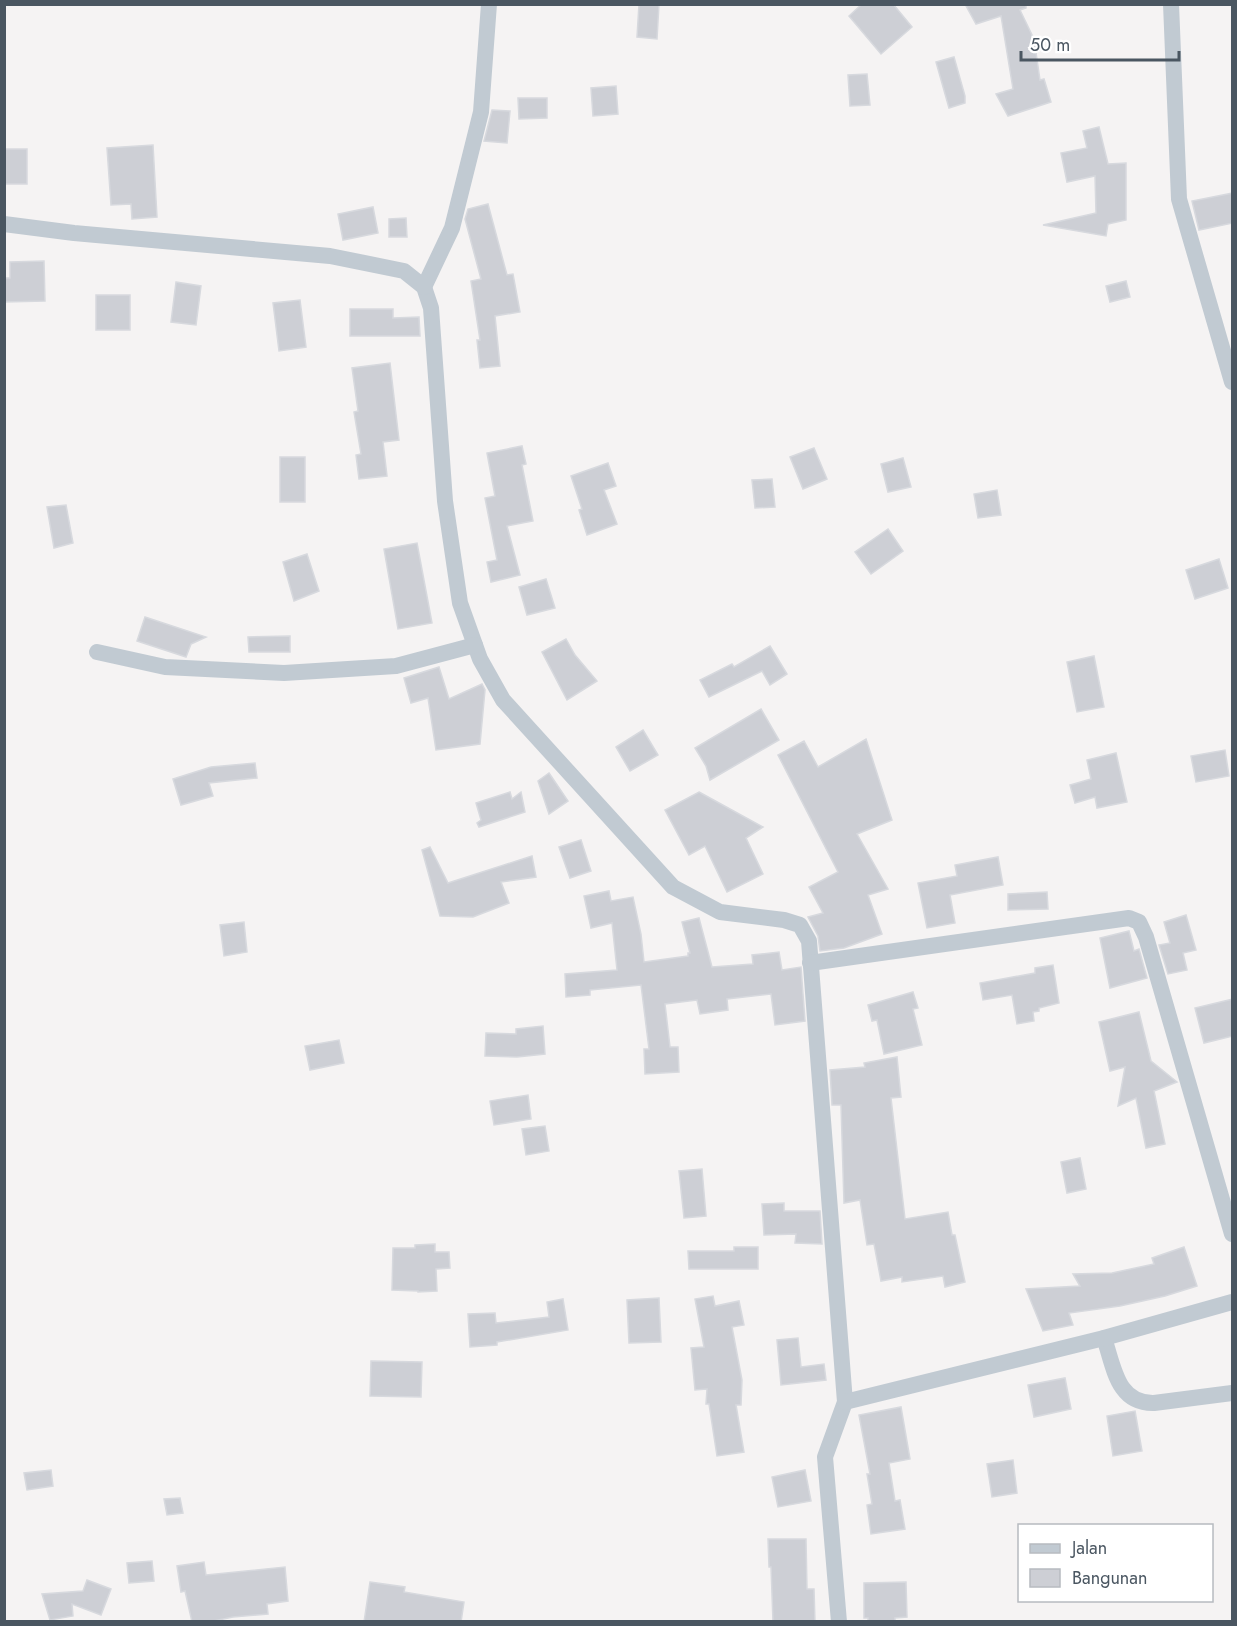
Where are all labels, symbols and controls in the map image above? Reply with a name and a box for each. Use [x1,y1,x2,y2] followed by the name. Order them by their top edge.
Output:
[1021,24,1178,62] scale bar
[1030,32,1070,58] text: 50 m
[1018,1524,1213,1602] legend
[1070,1535,1107,1561] text: Jalan
[1072,1565,1147,1591] text: Bangunan

